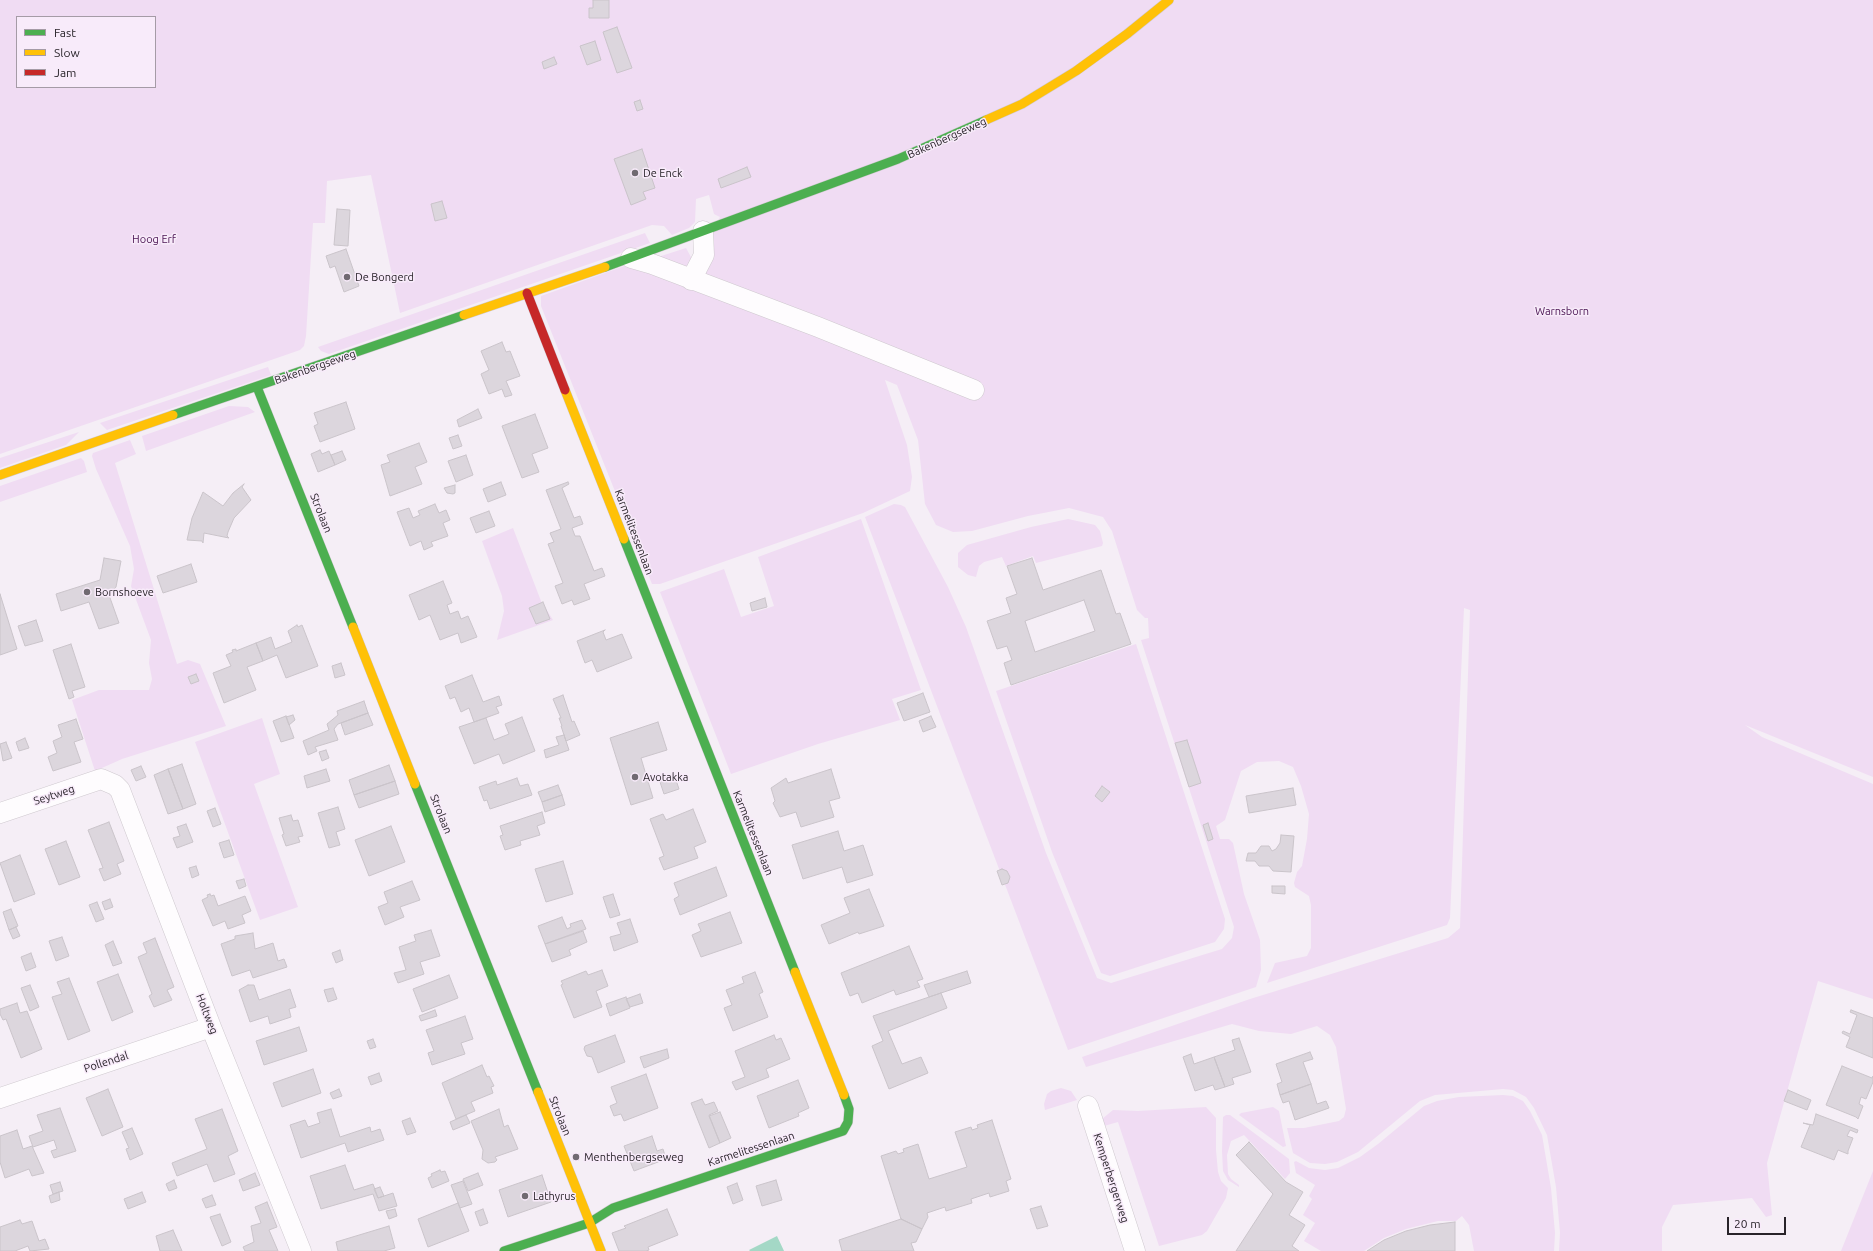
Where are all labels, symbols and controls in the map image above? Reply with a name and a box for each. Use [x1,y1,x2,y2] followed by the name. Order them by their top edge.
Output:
[16,16,156,88] legend
[54,26,76,39] text: Fast
[54,46,80,59] text: Slow
[54,66,76,79] text: Jam
[905,115,989,161] street label: Bakenbergseweg
[643,166,682,180] place label: De Enck
[630,168,640,178] marker: De Enck
[132,232,176,246] park label: Hoog Erf
[355,270,414,284] place label: De Bongerd
[342,272,352,282] marker: De Bongerd
[1535,304,1589,318] park label: Warnsborn
[273,347,357,387] street label: Bakenbergseweg
[612,487,656,577] street label: Karmelitessenlaan
[307,491,335,535] street label: Strolaan
[95,585,154,599] place label: Bornshoeve
[82,587,92,597] marker: Bornshoeve
[643,770,688,784] place label: Avotakka
[630,772,640,782] marker: Avotakka
[32,782,76,808] street label: Seytweg
[730,789,776,877] street label: Karmelitessenlaan
[427,792,455,836] street label: Strolaan
[193,992,221,1036] street label: Holtweg
[82,1049,130,1075] street label: Pollendal
[546,1094,574,1138] street label: Strolaan
[706,1129,796,1169] street label: Karmelitessenlaan
[1090,1132,1132,1224] street label: Kemperbergerweg
[584,1150,684,1164] place label: Menthenbergseweg
[571,1152,581,1162] marker: Menthenbergseweg
[533,1189,575,1203] place label: Lathyrus
[520,1191,530,1201] marker: Lathyrus
[1729,1209,1788,1235] scale bar
[1734,1217,1761,1230] text: 20 m

